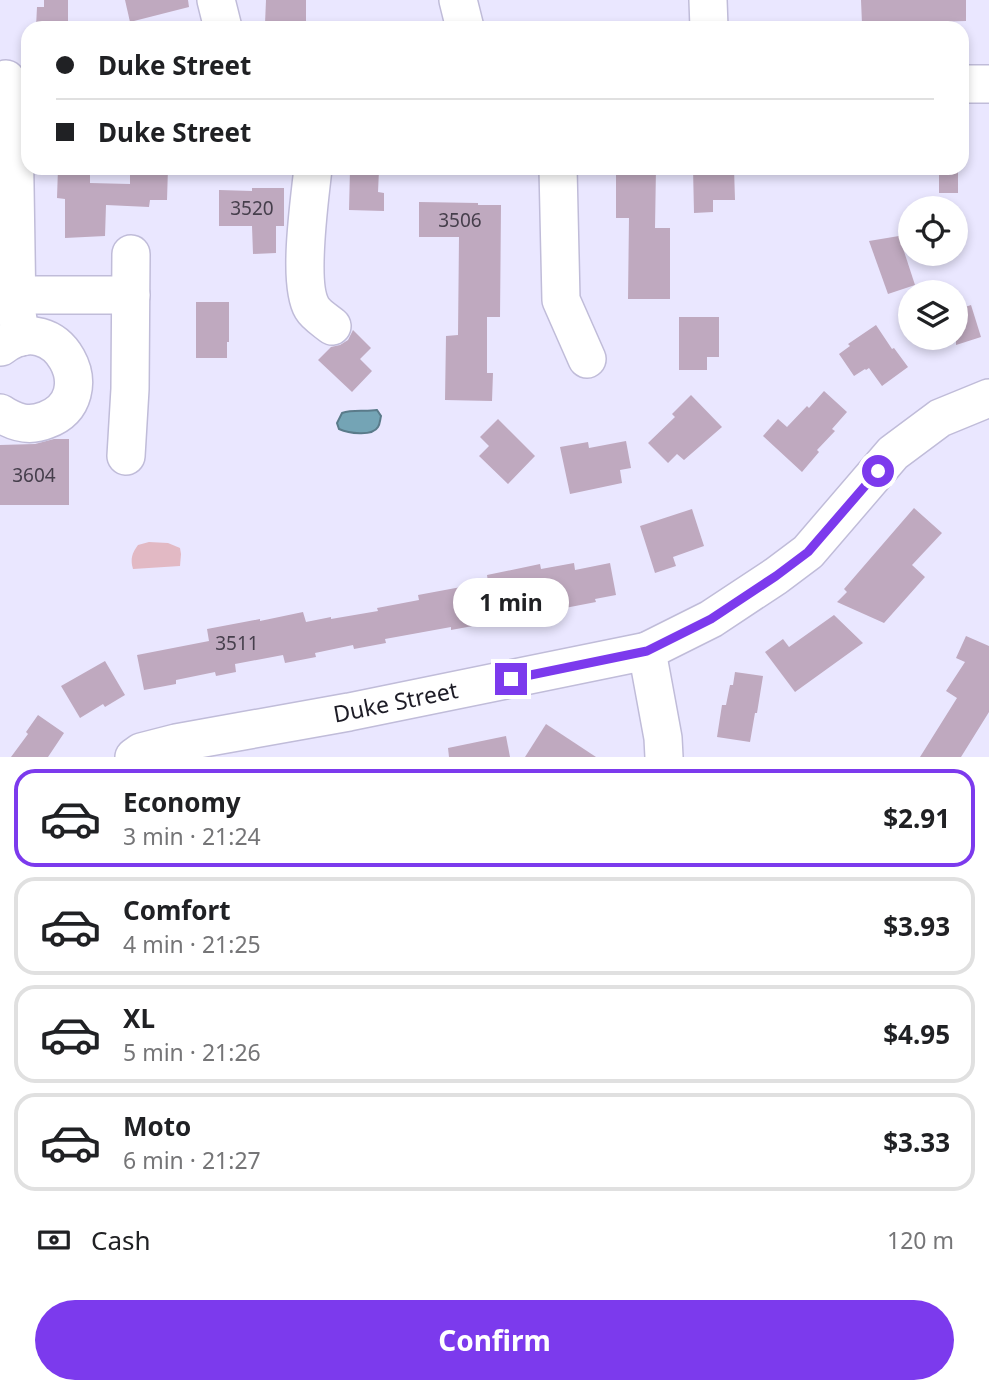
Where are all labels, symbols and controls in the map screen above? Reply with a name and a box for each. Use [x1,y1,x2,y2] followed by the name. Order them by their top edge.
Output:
[98,47,251,83] text: Duke Street
[98,114,251,150] text: Duke Street
[230,195,274,221] house number: 3520
[898,196,968,350] map controls
[898,196,968,266] button: locate
[438,207,482,233] house number: 3506
[898,280,968,350] button: layers
[862,455,894,487] route start
[12,462,56,488] house number: 3604
[453,578,569,626] callout: 1 min
[479,586,543,618] text: 1 min
[215,630,259,656] house number: 3511
[495,663,527,695] route end
[330,673,461,730] street label: Duke Street
[123,784,241,820] text: Economy
[39,787,102,850] icon: car
[883,800,950,836] text: $2.91
[123,820,261,852] text: 3 min · 21:24
[123,892,231,928] text: Comfort
[39,895,102,958] icon: car
[883,908,950,944] text: $3.93
[123,928,261,960] text: 4 min · 21:25
[123,1000,155,1036] text: XL
[39,1003,102,1066] icon: car
[883,1016,950,1052] text: $4.95
[123,1036,261,1068] text: 5 min · 21:26
[123,1108,191,1144] text: Moto
[39,1111,102,1174] icon: car
[883,1124,950,1160] text: $3.33
[123,1144,261,1176] text: 6 min · 21:27
[35,1221,73,1259] icon: cash
[91,1222,151,1258] text: Cash
[887,1224,954,1256] text: 120 m
[35,1300,954,1380] button: Confirm

